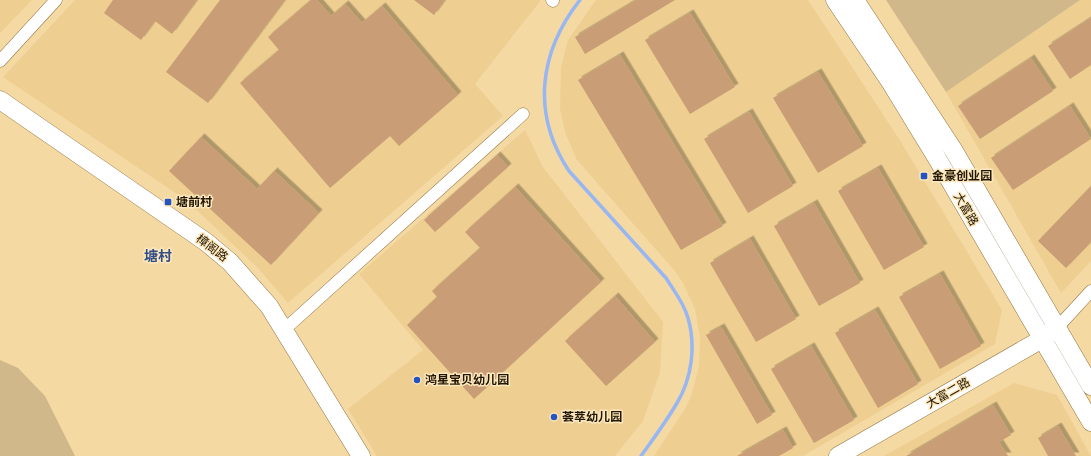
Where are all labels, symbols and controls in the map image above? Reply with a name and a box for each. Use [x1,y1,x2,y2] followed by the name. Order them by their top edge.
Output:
[932,167,992,185] place label: 金豪创业园
[919,171,929,181] marker: 金豪创业园
[949,189,983,229] street label: 大富路
[176,193,212,211] place label: 塘前村
[163,197,173,207] marker: 塘前村
[192,230,232,266] street label: 樟阁路
[144,246,172,266] district label: 塘村
[425,371,509,389] place label: 鸿星宝贝幼儿园
[923,373,973,413] street label: 大富二路
[412,375,422,385] marker: 鸿星宝贝幼儿园
[562,408,622,426] place label: 荟萃幼儿园
[549,412,559,422] marker: 荟萃幼儿园

